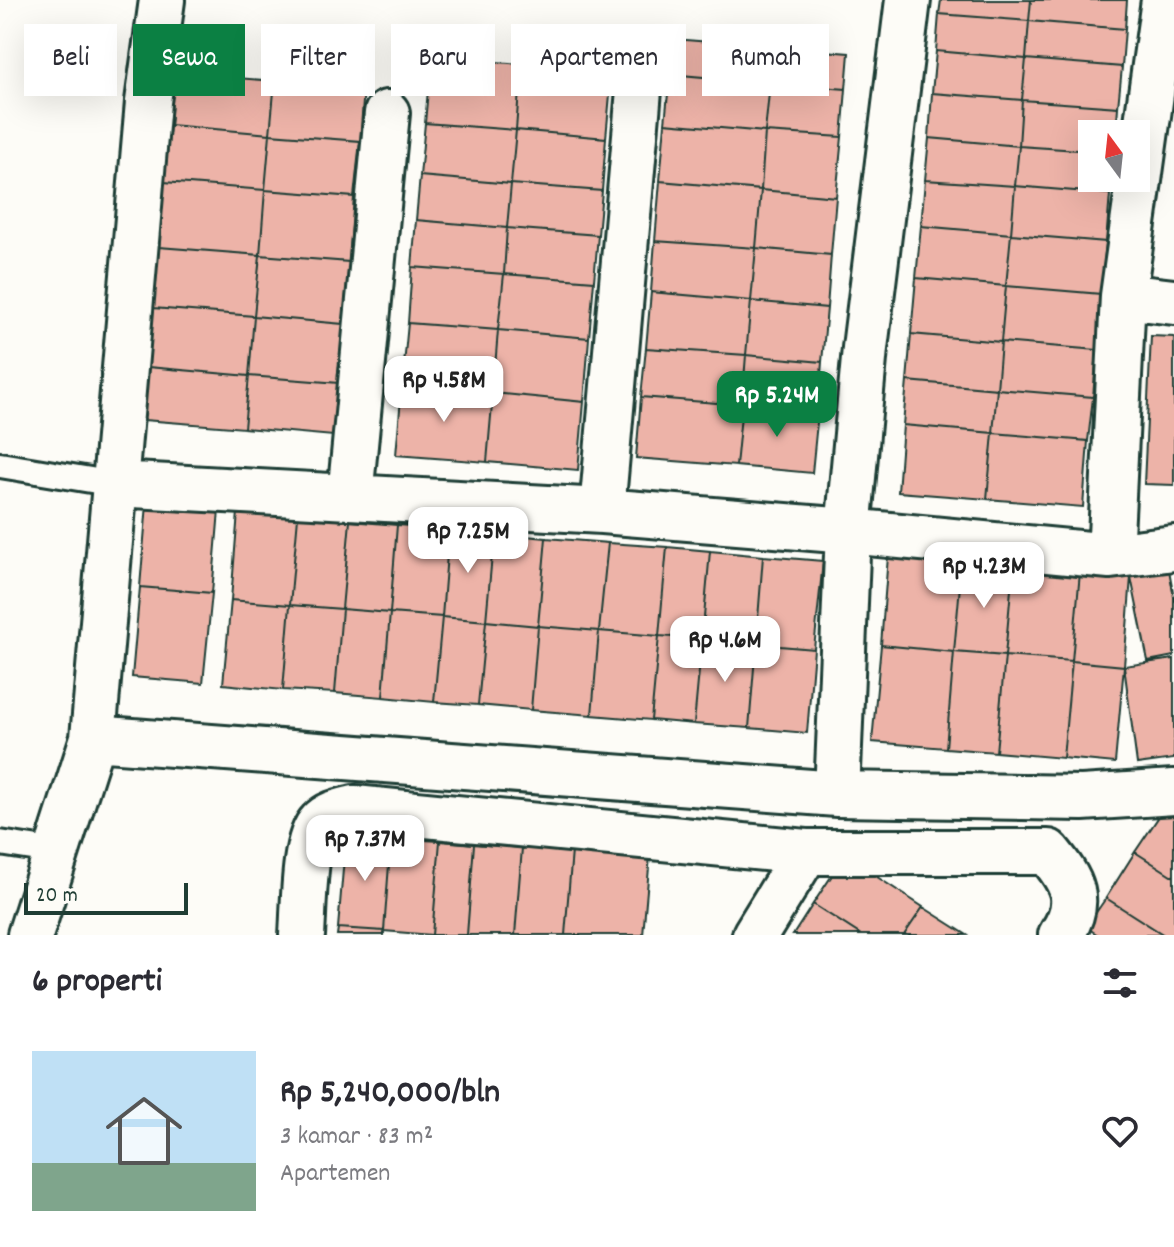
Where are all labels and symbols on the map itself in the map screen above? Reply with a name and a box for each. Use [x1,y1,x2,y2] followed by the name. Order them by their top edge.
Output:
[1078,120,1150,192] north arrow
[361,356,527,424] pin: Rp 4.58M
[694,371,860,439] pin: Rp 5.24M
[385,507,551,575] pin: Rp 7.25M
[901,542,1067,610] pin: Rp 4.23M
[651,616,799,684] pin: Rp 4.6M
[282,815,448,883] pin: Rp 7.37M
[24,879,188,915] scale bar

